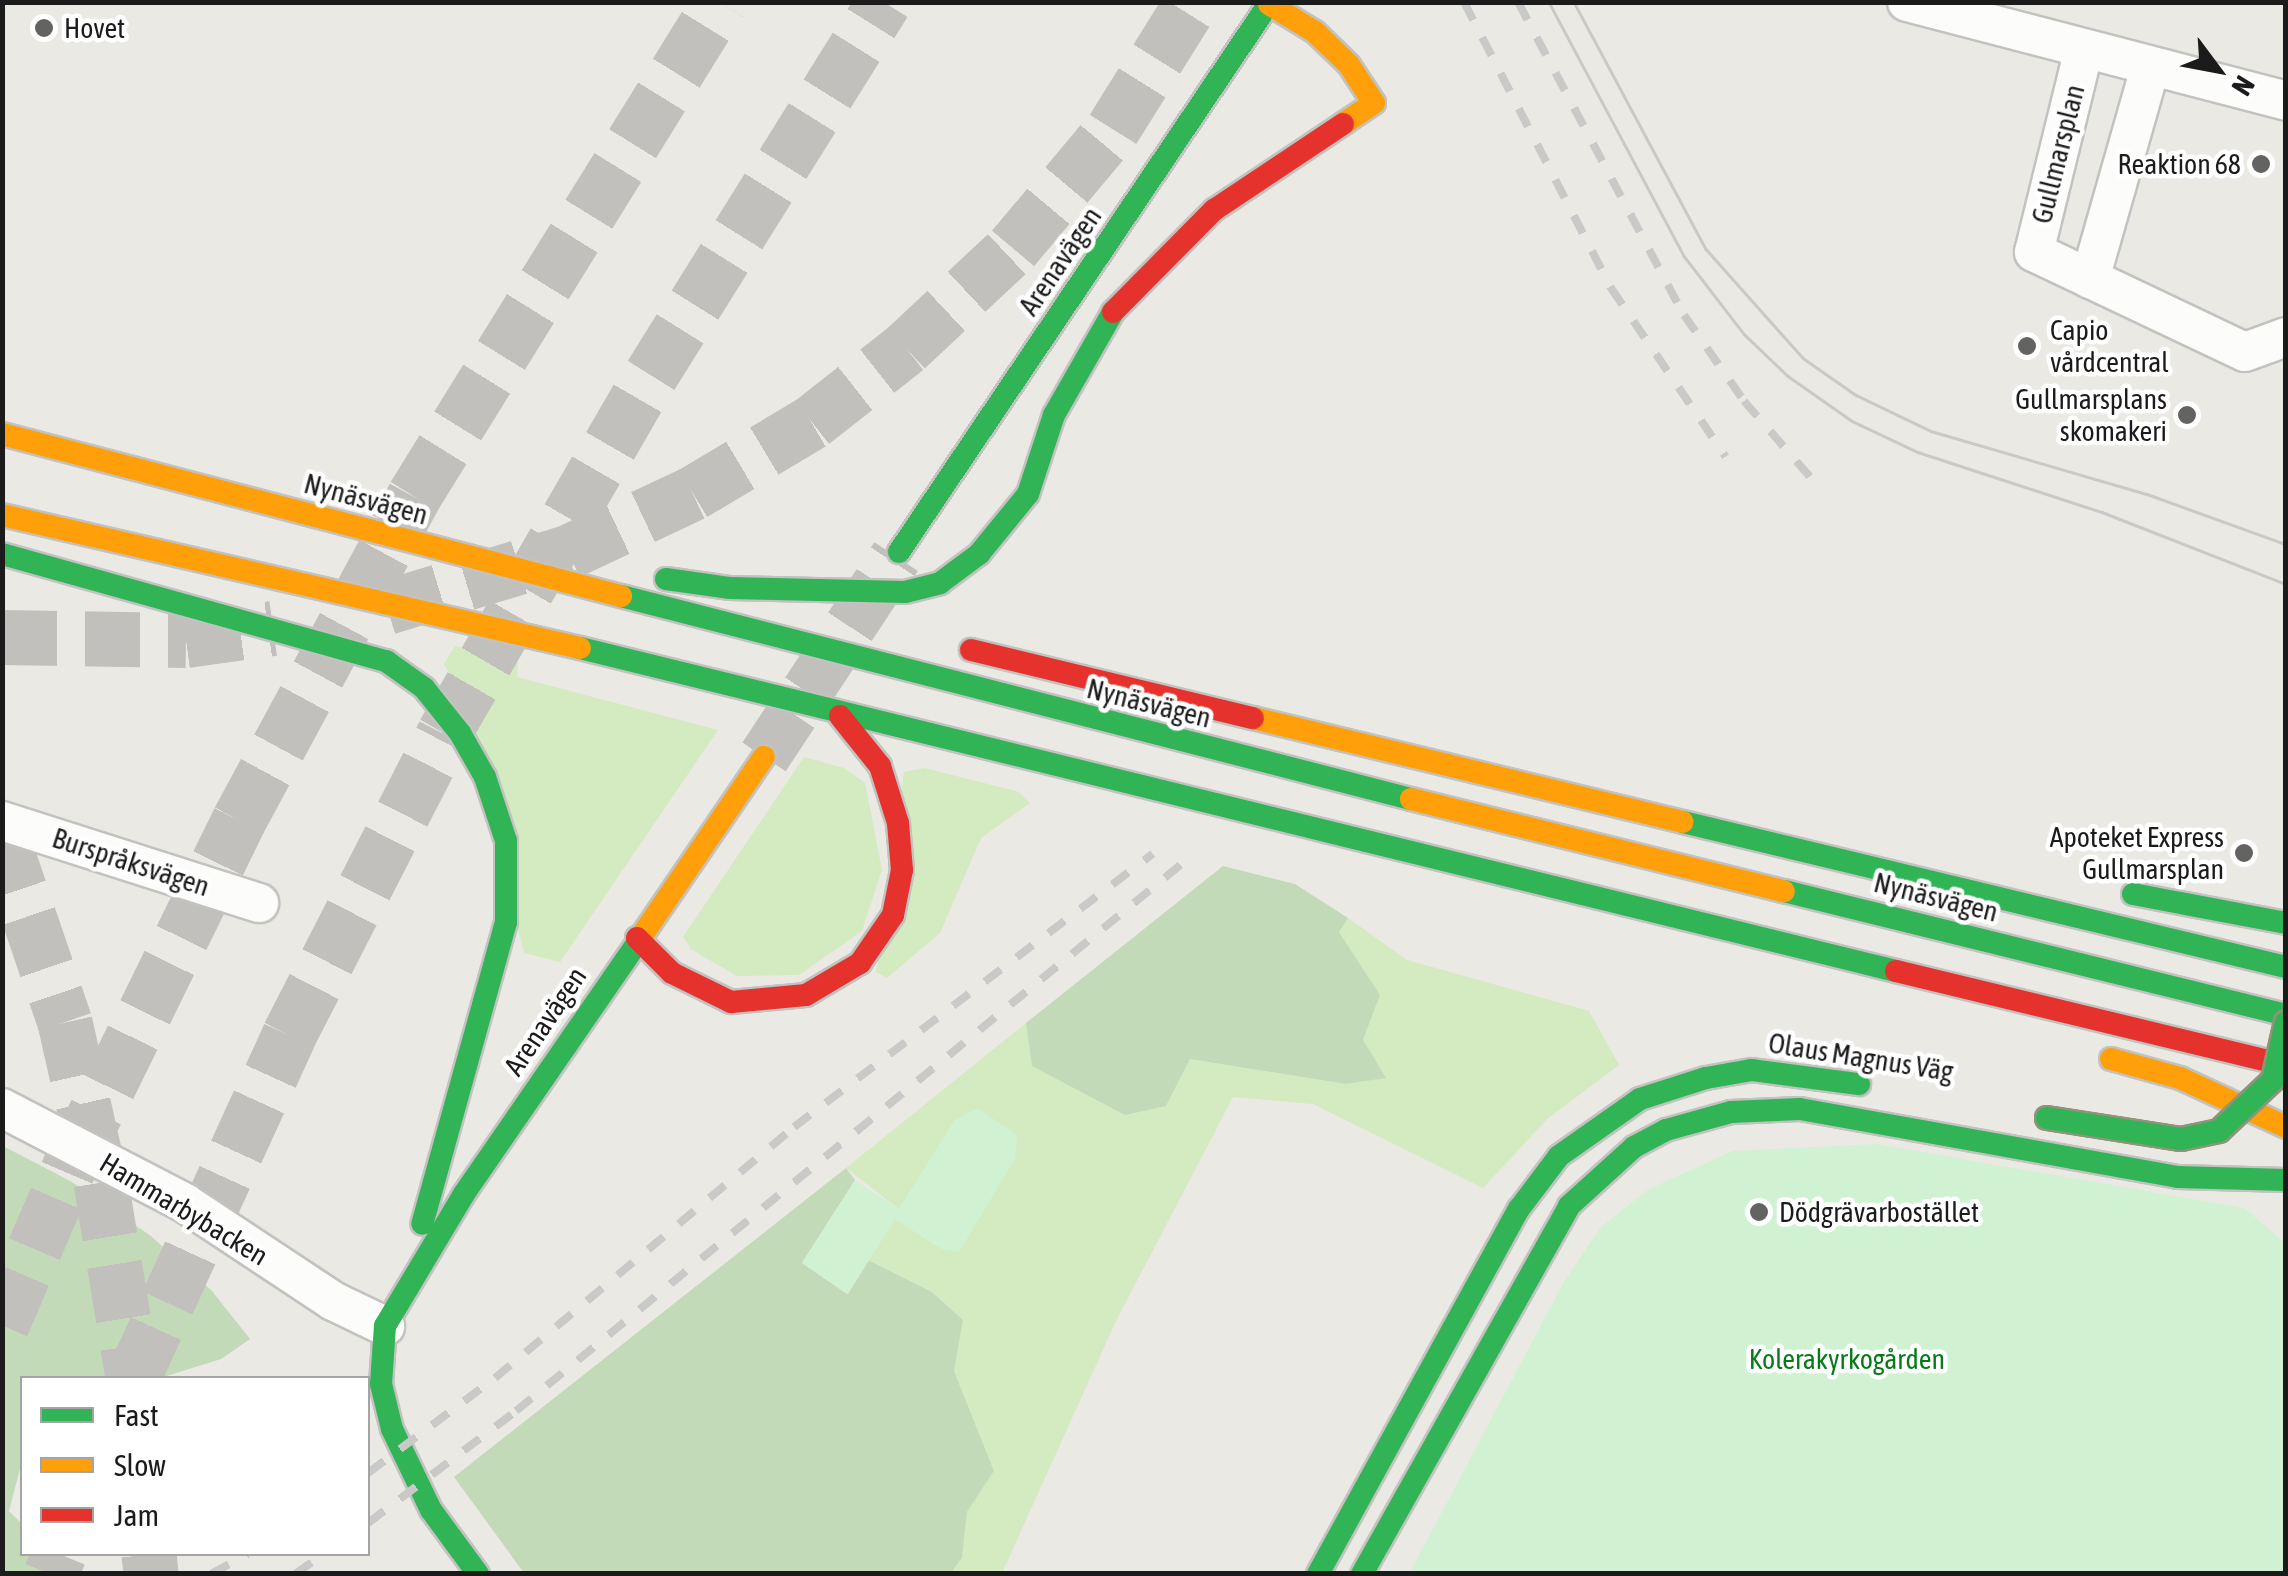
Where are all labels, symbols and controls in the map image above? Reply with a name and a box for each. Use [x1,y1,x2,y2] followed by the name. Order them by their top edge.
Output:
[64,11,125,45] place label: Hovet
[33,17,55,39] marker: Hovet
[2168,20,2268,120] north arrow
[2225,70,2261,101] text: N
[2025,81,2091,227] street label: Gullmarsplan
[2118,147,2241,181] place label: Reaktion 68
[2250,153,2272,175] marker: Reaktion 68
[1012,200,1108,322] street label: Arenavägen
[2050,313,2169,379] place label: Capio vårdcentral
[2014,333,2040,359] marker: Capio vårdcentral
[2015,382,2167,448] place label: Gullmarsplans skomakeri
[2176,404,2198,426] marker: Gullmarsplans skomakeri
[301,466,431,532] street label: Nynäsvägen
[1084,671,1214,735] street label: Nynäsvägen
[2050,820,2224,886] place label: Apoteket Express Gullmarsplan
[48,821,214,903] street label: Burspråksvägen
[2233,842,2255,864] marker: Apoteket Express Gullmarsplan
[1871,865,2001,929] street label: Nynäsvägen
[497,960,593,1082] street label: Arenavägen
[1766,1026,1956,1088] street label: Olaus Magnus Väg
[94,1146,274,1272] street label: Hammarbybacken
[1779,1195,1979,1229] place label: Dödgrävarbostället
[1748,1201,1770,1223] marker: Dödgrävarbostället
[1749,1342,1945,1376] park label: Kolerakyrkogården
[20,1376,370,1556] legend
[114,1398,159,1432] text: Fast
[114,1448,166,1482] text: Slow
[114,1498,159,1532] text: Jam

